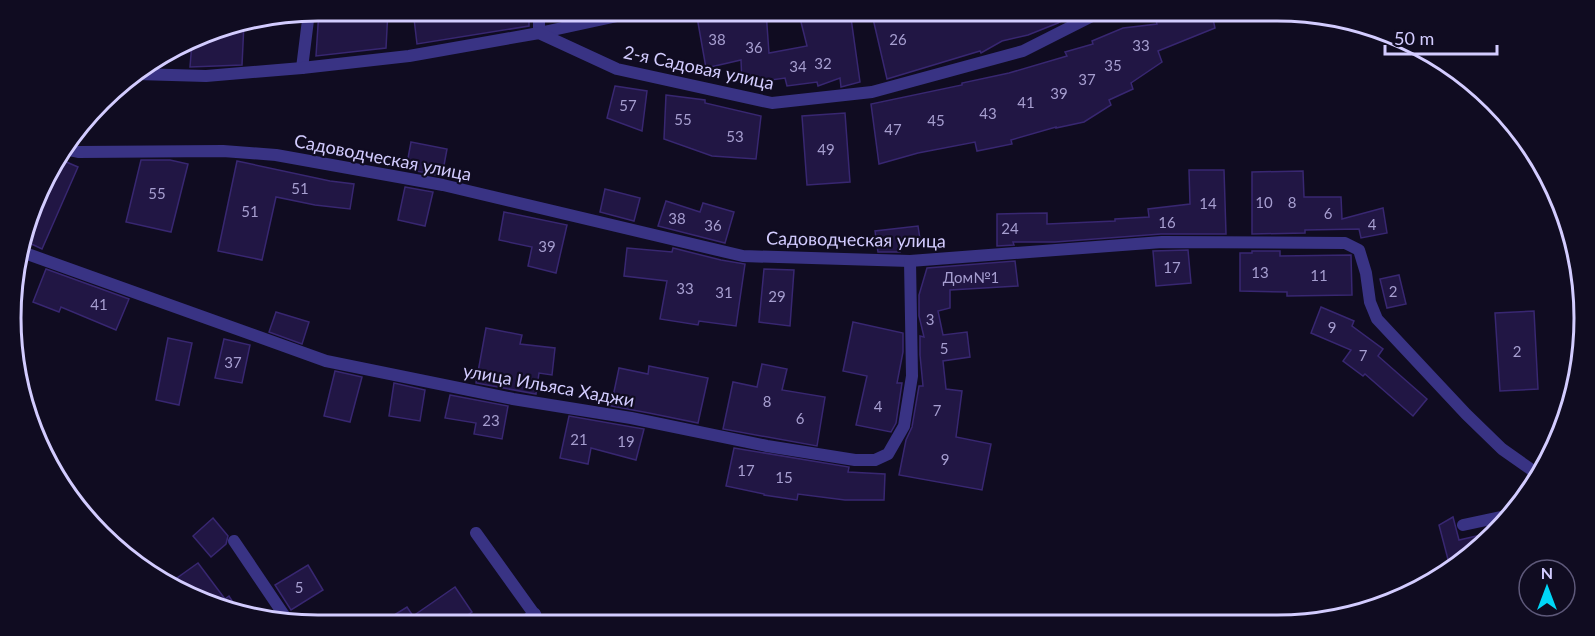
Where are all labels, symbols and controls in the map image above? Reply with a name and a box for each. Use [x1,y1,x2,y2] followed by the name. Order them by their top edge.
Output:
[1385,18,1498,56] scale bar
[1394,27,1434,49] text: 50 m
[708,30,726,48] house number: 38
[889,30,907,48] house number: 26
[1132,36,1150,54] house number: 33
[745,38,763,56] house number: 36
[622,40,776,94] street label: 2-я Садовая улица
[814,54,832,72] house number: 32
[1104,56,1122,74] house number: 35
[789,57,807,75] house number: 34
[1078,70,1096,88] house number: 37
[1050,84,1068,102] house number: 39
[1017,93,1035,111] house number: 41
[619,96,637,114] house number: 57
[979,104,997,122] house number: 43
[674,110,692,128] house number: 55
[927,111,945,129] house number: 45
[884,120,902,138] house number: 47
[726,127,744,145] house number: 53
[293,129,473,185] street label: Садоводческая улица
[817,140,835,158] house number: 49
[291,179,309,197] house number: 51
[148,184,166,202] house number: 55
[1255,193,1273,211] house number: 10
[1288,193,1296,211] house number: 8
[1199,194,1217,212] house number: 14
[241,202,259,220] house number: 51
[1324,204,1333,222] house number: 6
[668,209,686,227] house number: 38
[1158,213,1176,231] house number: 16
[1368,215,1377,233] house number: 4
[704,216,722,234] house number: 36
[1001,219,1019,237] house number: 24
[766,226,946,252] street label: Садоводческая улица
[538,237,556,255] house number: 39
[1163,258,1181,276] house number: 17
[1251,263,1269,281] house number: 13
[1310,266,1328,284] house number: 11
[943,268,999,286] house number: Дом№1
[676,279,694,297] house number: 33
[1389,282,1397,300] house number: 2
[715,283,733,301] house number: 31
[768,287,786,305] house number: 29
[90,295,108,313] house number: 41
[926,310,934,328] house number: 3
[1328,318,1336,336] house number: 9
[940,339,948,357] house number: 5
[1513,342,1521,360] house number: 2
[1359,346,1368,364] house number: 7
[224,353,242,371] house number: 37
[462,359,636,411] street label: улица Ильяса Хаджи
[763,392,771,410] house number: 8
[874,397,883,415] house number: 4
[933,401,942,419] house number: 7
[796,409,805,427] house number: 6
[482,411,500,429] house number: 23
[570,430,588,448] house number: 21
[617,432,635,450] house number: 19
[941,450,949,468] house number: 9
[737,461,755,479] house number: 17
[775,468,793,486] house number: 15
[1517,558,1577,618] north arrow
[1541,563,1553,582] text: N
[295,578,303,596] house number: 5

